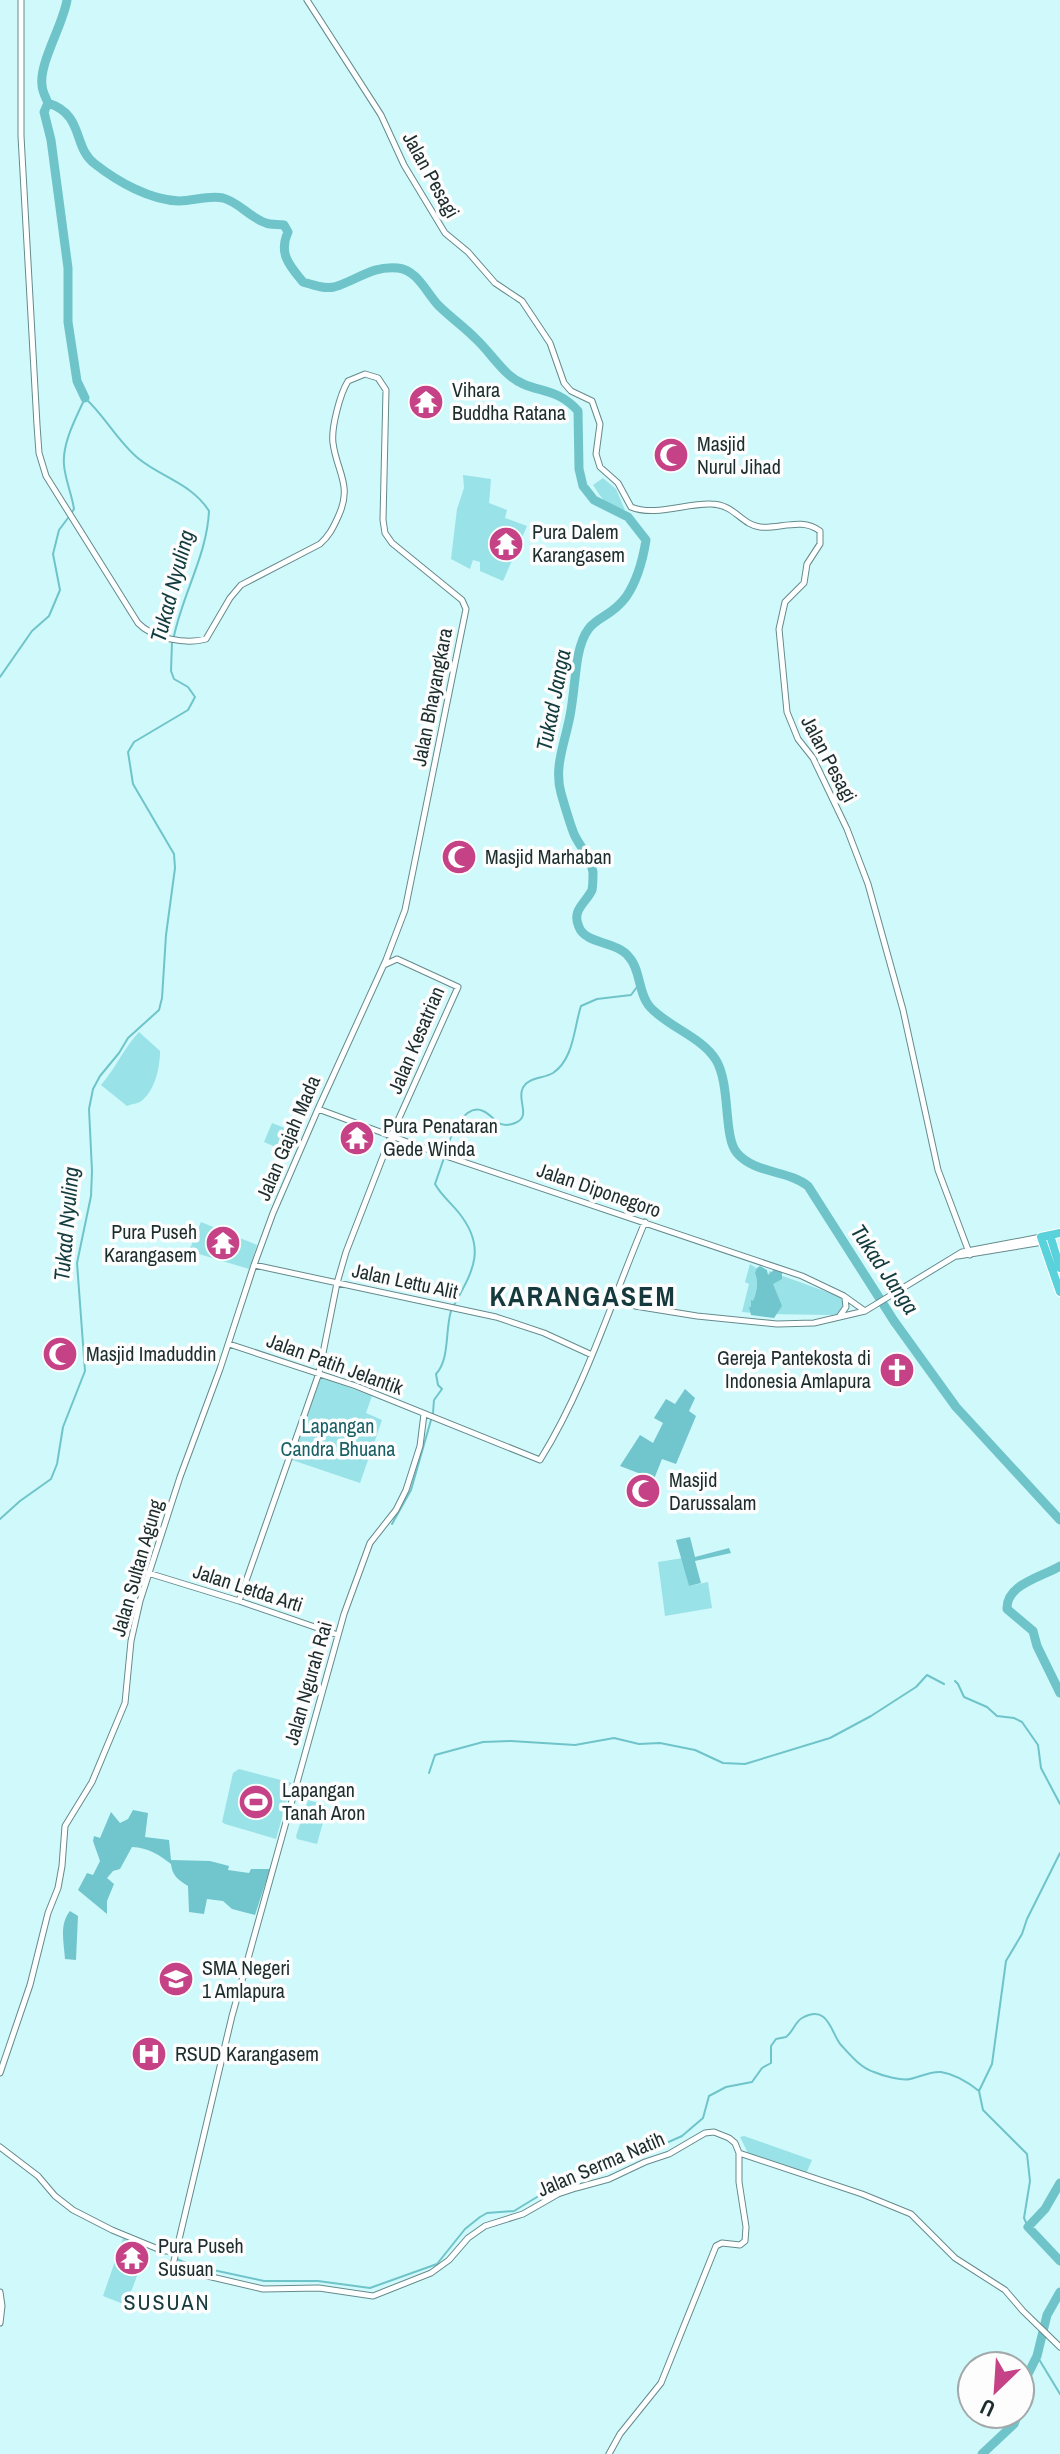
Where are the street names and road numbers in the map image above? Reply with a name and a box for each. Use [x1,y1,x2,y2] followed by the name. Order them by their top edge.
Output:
[397,127,466,223] street label: Jalan Pesagi
[405,625,458,768] street label: Jalan Bhayangkara
[795,711,864,807] street label: Jalan Pesagi
[381,982,450,1098] street label: Jalan Kesatrian
[249,1071,326,1204] street label: Jalan Gajah Mada
[534,1156,665,1223] street label: Jalan Diponegoro
[350,1256,461,1305] street label: Jalan Lettu Alit
[263,1326,408,1401] street label: Jalan Patih Jelantik
[104,1496,169,1640] street label: Jalan Sultan Agung
[190,1557,307,1618] street label: Jalan Letda Arti
[277,1618,338,1748] street label: Jalan Ngurah Rai
[533,2125,669,2203] street label: Jalan Serma Natih

